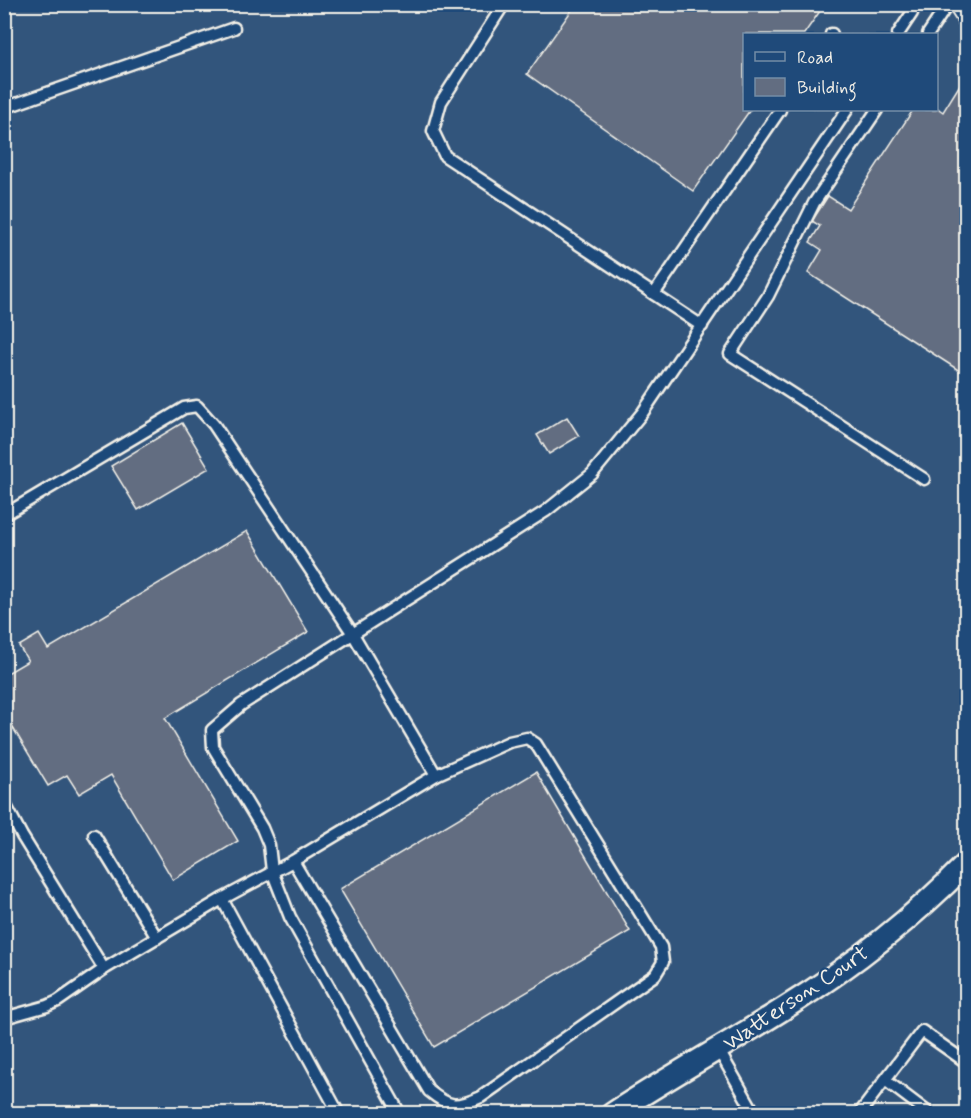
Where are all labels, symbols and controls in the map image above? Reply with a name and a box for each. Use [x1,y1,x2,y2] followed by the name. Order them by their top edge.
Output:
[743,33,938,111] legend
[797,46,833,70] text: Road
[797,76,857,102] text: Building
[718,940,874,1058] street label: Watterson Court

